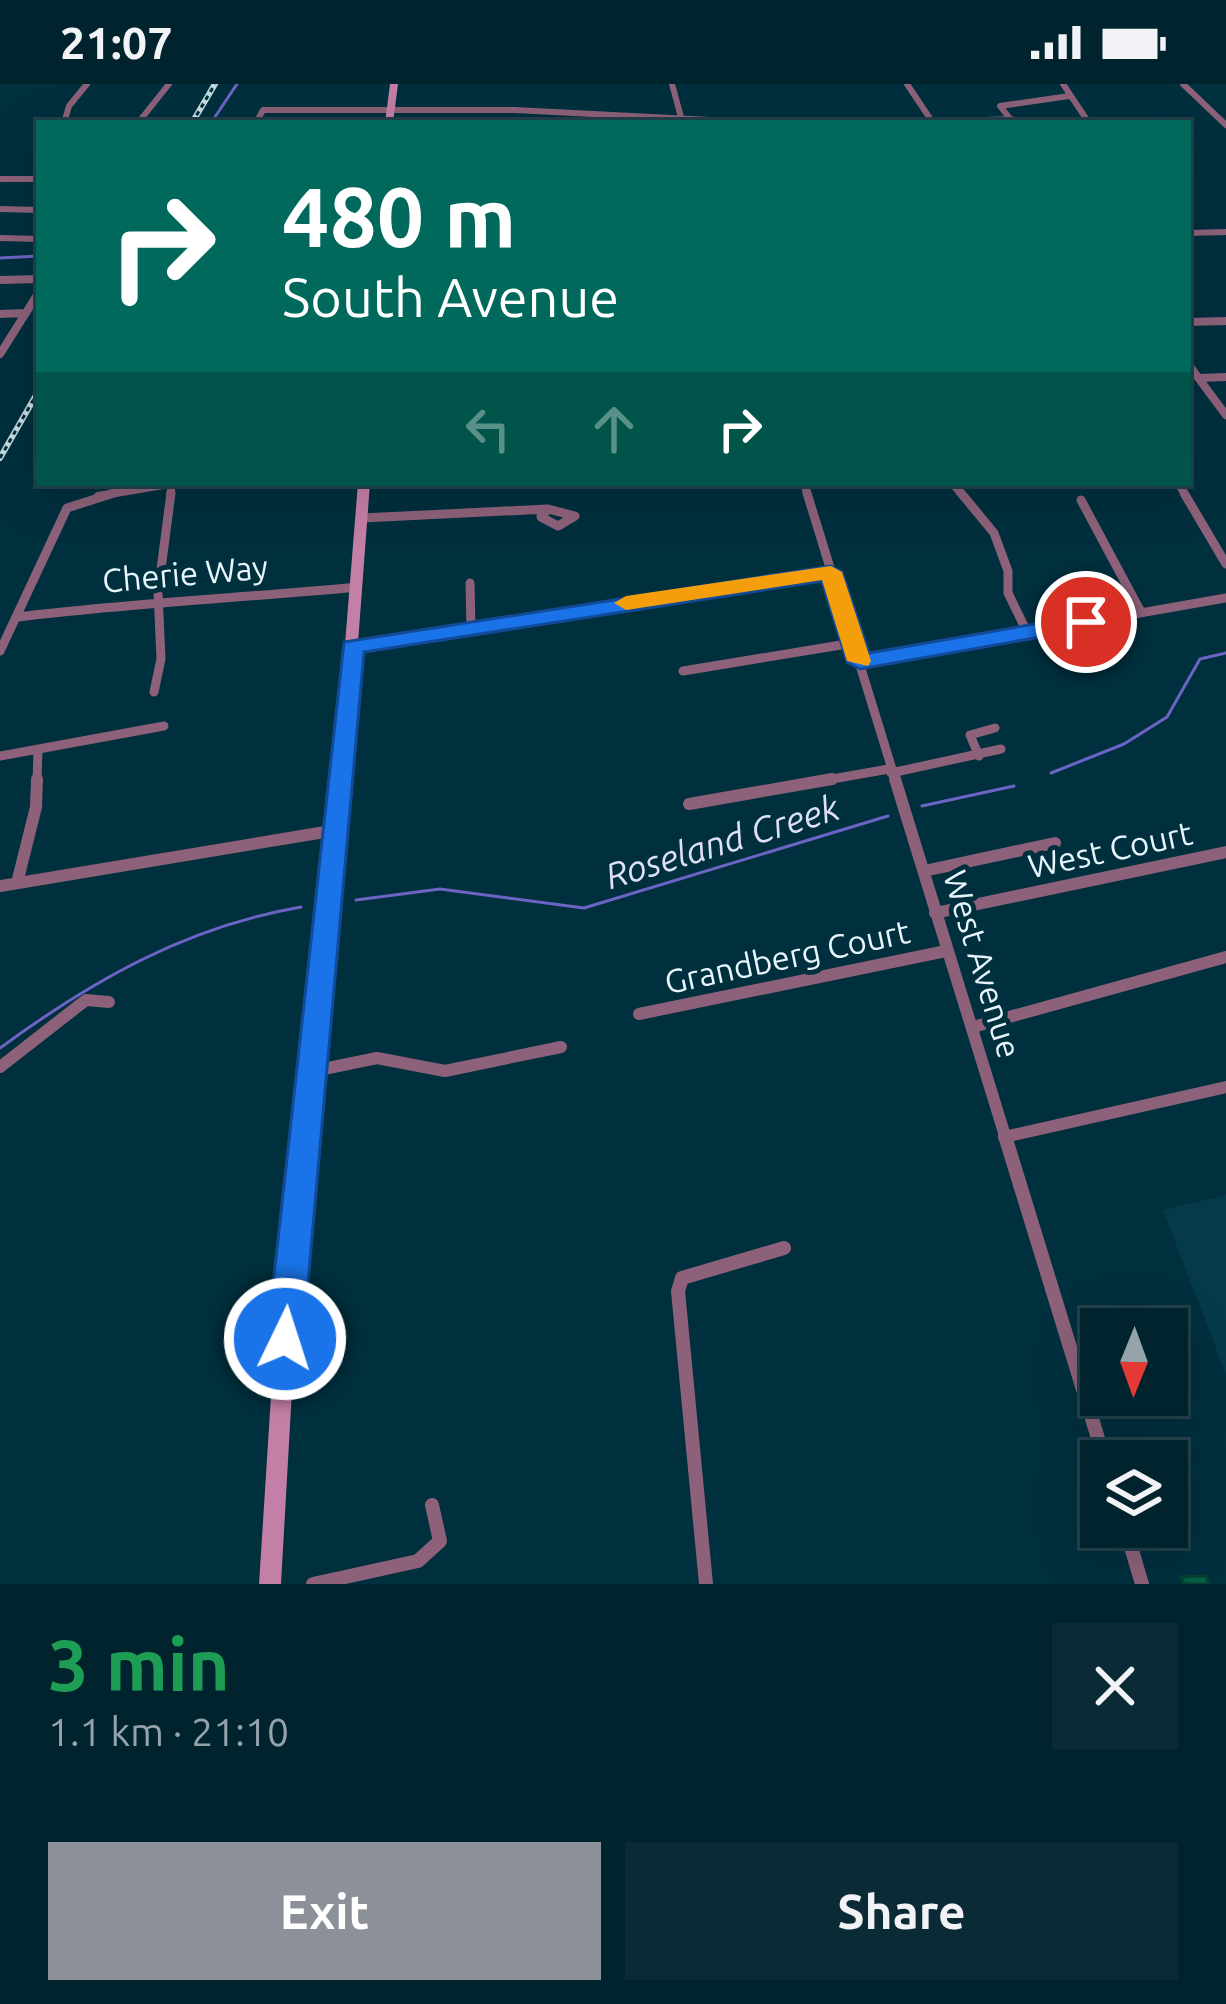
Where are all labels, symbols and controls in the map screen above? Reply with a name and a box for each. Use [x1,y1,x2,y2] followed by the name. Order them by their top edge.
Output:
[60,17,173,68] text: 21:07
[84,168,240,324] icon: right
[282,169,516,263] text: 480 m
[282,267,619,327] text: South Avenue
[455,396,521,462] icon: left
[581,396,647,462] icon: ahead
[707,396,773,462] icon: right
[101,547,270,599] street label: Cherie Way
[1035,571,1137,673] pin
[1053,589,1119,655] icon: arrive
[600,786,845,896] water label: Roseland Creek
[1025,814,1196,884] street label: West Court
[937,866,1029,1062] street label: West Avenue
[661,912,913,1000] street label: Grandberg Court
[222,1276,348,1402] position arrow
[1080,1308,1188,1416] north arrow
[1080,1308,1188,1548] map controls
[1080,1440,1188,1548] button: layers
[1052,1623,1178,1749] button: close
[48,1624,230,1705] text: 3 min
[48,1710,289,1753] text: 1.1 km · 21:10
[48,1842,601,1980] button: Exit
[625,1842,1178,1980] button: Share

